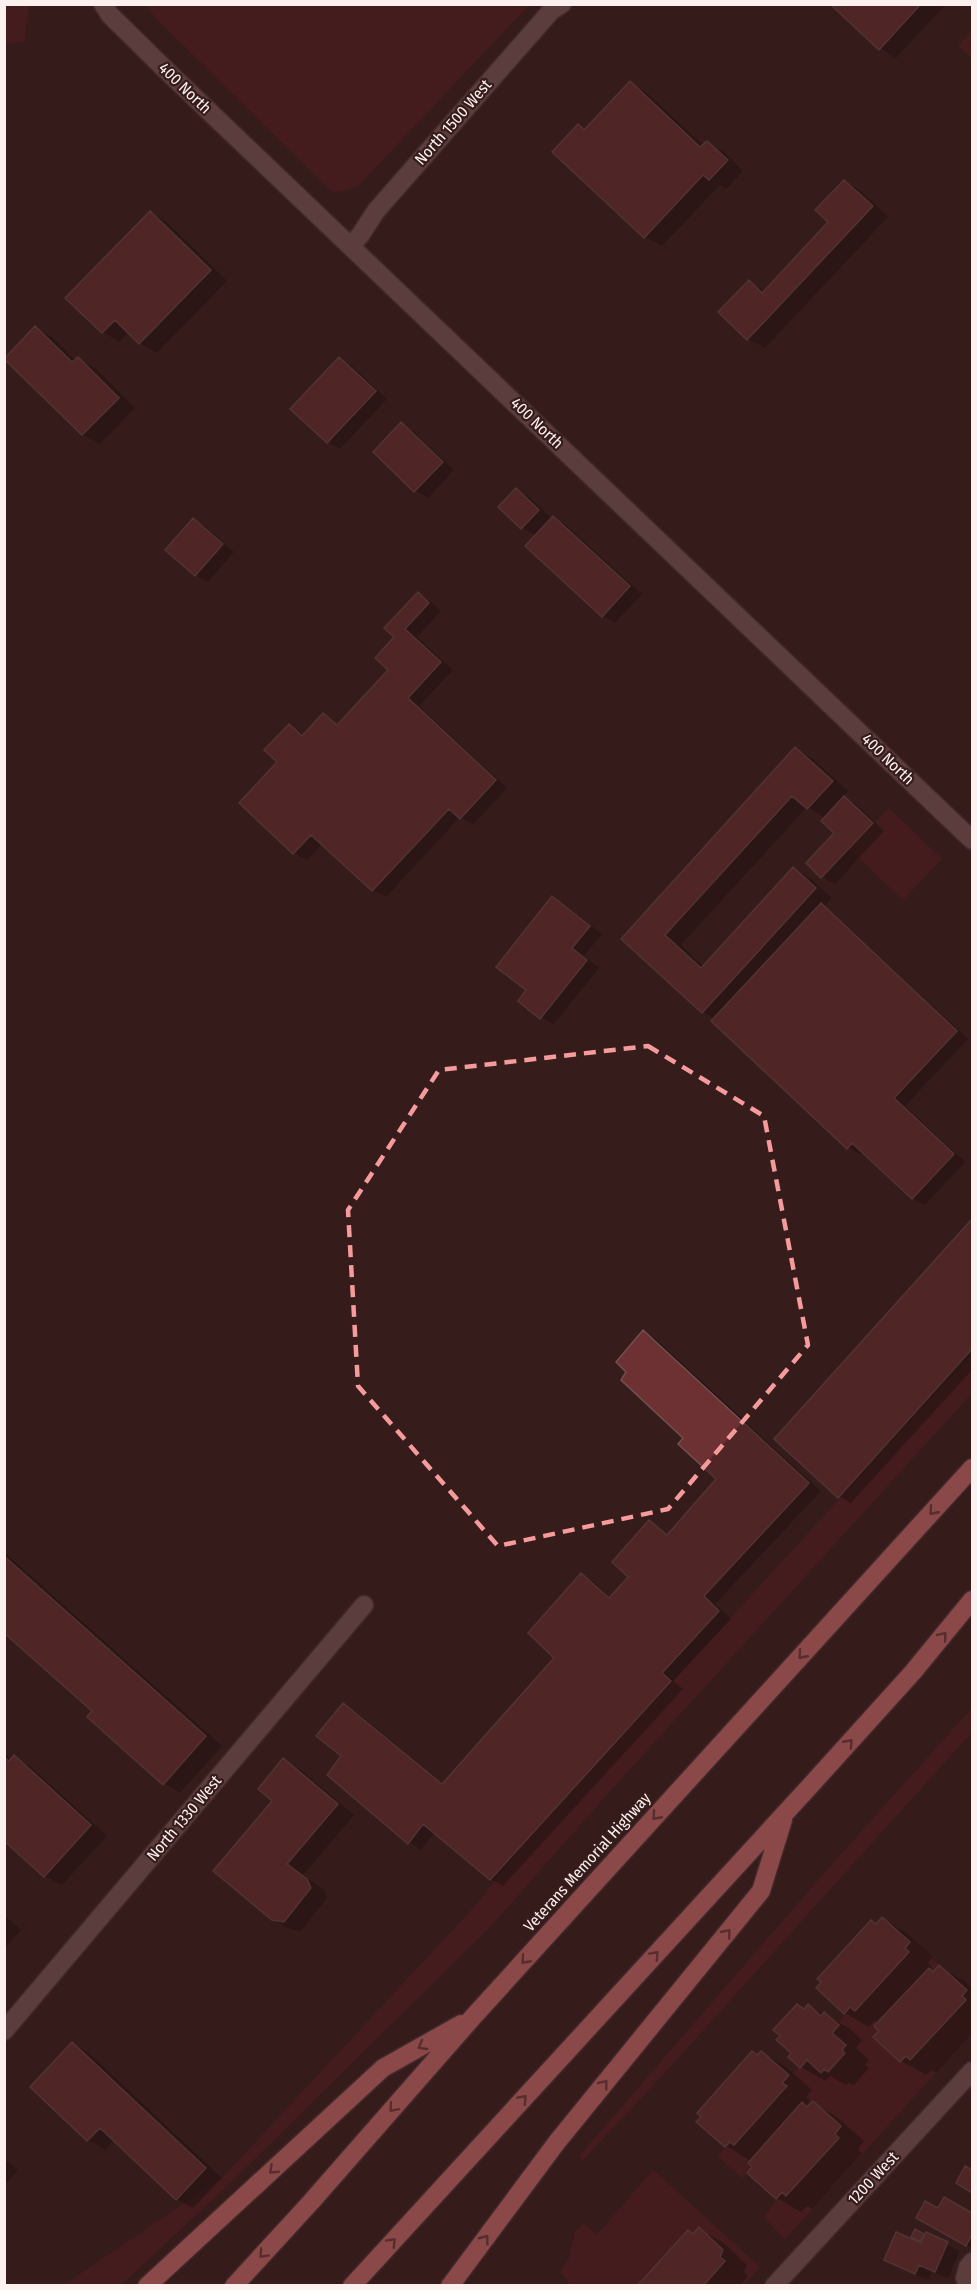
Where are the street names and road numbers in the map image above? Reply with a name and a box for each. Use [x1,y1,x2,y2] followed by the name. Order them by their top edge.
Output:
[155,58,215,118] street label: 400 North
[411,75,496,169] street label: North 1500 West
[507,393,567,453] street label: 400 North
[858,729,918,789] street label: 400 North
[143,1771,226,1865] street label: North 1330 West
[520,1788,655,1935] street label: Veterans Memorial Highway
[844,2147,903,2208] street label: 1200 West

